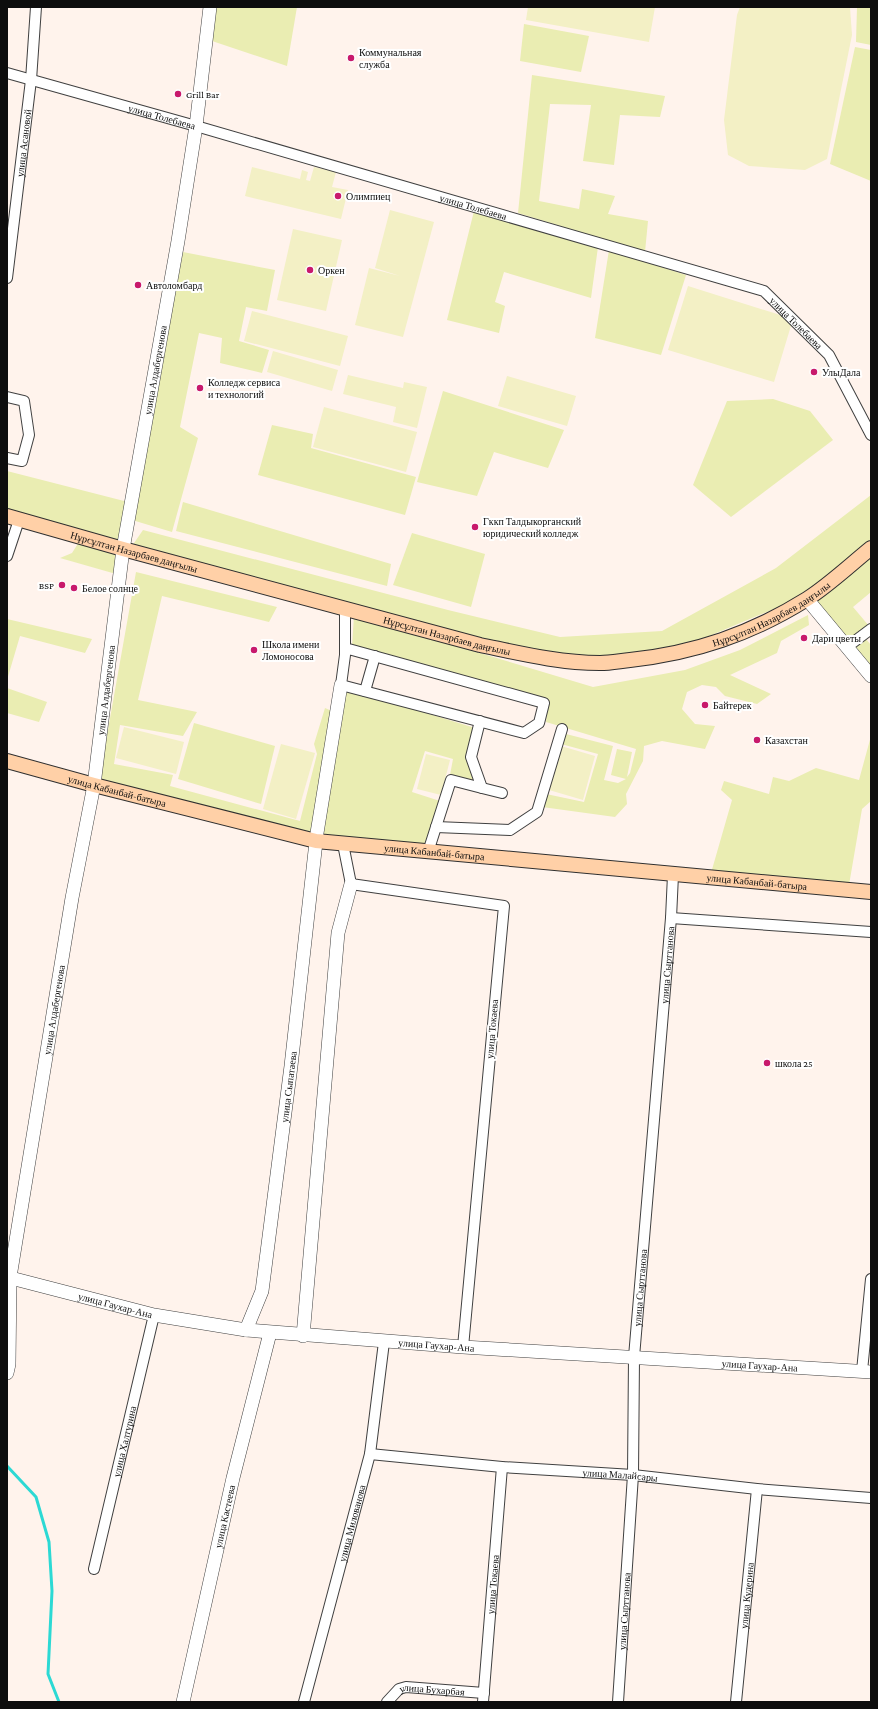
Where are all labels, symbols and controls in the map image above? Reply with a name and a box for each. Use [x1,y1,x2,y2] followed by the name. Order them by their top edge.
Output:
[359,47,422,70] place label: Коммунальная служба
[346,53,356,63] marker: Коммунальная служба
[173,89,183,99] marker: Grill Bar
[186,89,220,100] place label: Grill Bar
[127,102,197,131] street label: улица Толебаева
[14,108,33,177] street label: улица Асановой
[333,191,343,201] marker: Олимпиец
[346,191,391,202] place label: Олимпиец
[438,192,509,222] street label: улица Толебаева
[305,265,315,275] marker: Оркен
[318,265,345,276] place label: Оркен
[133,280,143,290] marker: Автоломбард
[146,280,202,291] place label: Автоломбард
[768,294,825,351] street label: улица Толебаева
[142,324,168,416] street label: улица Алдабергенова
[809,367,819,377] marker: УлыДала
[822,367,861,378] place label: УлыДала
[208,377,281,400] place label: Колледж сервиса и технологий
[195,383,205,393] marker: Колледж сервиса и технологий
[483,516,582,539] place label: Гккп Талдыкорганский юридический колледж
[470,522,480,532] marker: Гккп Талдыкорганский юридический колледж
[69,529,199,574] street label: Нұрсұлтан Назарбаев даңғылы
[711,579,832,648] street label: Нұрсұлтан Назарбаев даңғылы
[39,580,54,591] place label: BSP
[57,580,67,590] marker: BSP
[69,583,79,593] marker: Белое солнце
[82,583,139,594] place label: Белое солнце
[382,614,512,657] street label: Нұрсұлтан Назарбаев даңғылы
[799,633,809,643] marker: Дари цветы
[812,633,861,644] place label: Дари цветы
[262,639,320,662] place label: Школа имени Ломоносова
[95,644,117,736] street label: улица Алдабергенова
[249,645,259,655] marker: Школа имени Ломоносова
[700,700,710,710] marker: Байтерек
[713,700,752,711] place label: Байтерек
[752,735,762,745] marker: Казахстан
[765,735,808,746] place label: Казахстан
[67,773,168,809] street label: улица Кабанбай-батыра
[384,842,486,862] street label: улица Кабанбай-батыра
[706,871,808,892] street label: улица Кабанбай-батыра
[658,925,676,1004] street label: улица Сырттанова
[41,964,67,1055] street label: улица Алдабергенова
[484,998,500,1059] street label: улица Токаева
[278,1050,298,1123] street label: улица Сыпатаева
[762,1058,772,1068] marker: школа 25
[775,1058,813,1069] place label: школа 25
[631,1248,649,1327] street label: улица Сырттанова
[77,1290,154,1320] street label: улица Гаухар-Ана
[398,1336,475,1353] street label: улица Гаухар-Ана
[721,1357,799,1373] street label: улица Гаухар-Ана
[110,1404,138,1478] street label: улица Халтурина
[582,1466,659,1483] street label: улица Малайсары
[212,1483,237,1549] street label: улица Кастеева
[336,1483,367,1563] street label: улица Милованова
[485,1554,500,1615] street label: улица Токаева
[738,1561,755,1629] street label: улица Кудерина
[616,1572,632,1650] street label: улица Сырттанова
[398,1681,465,1697] street label: улица Бухарбая

